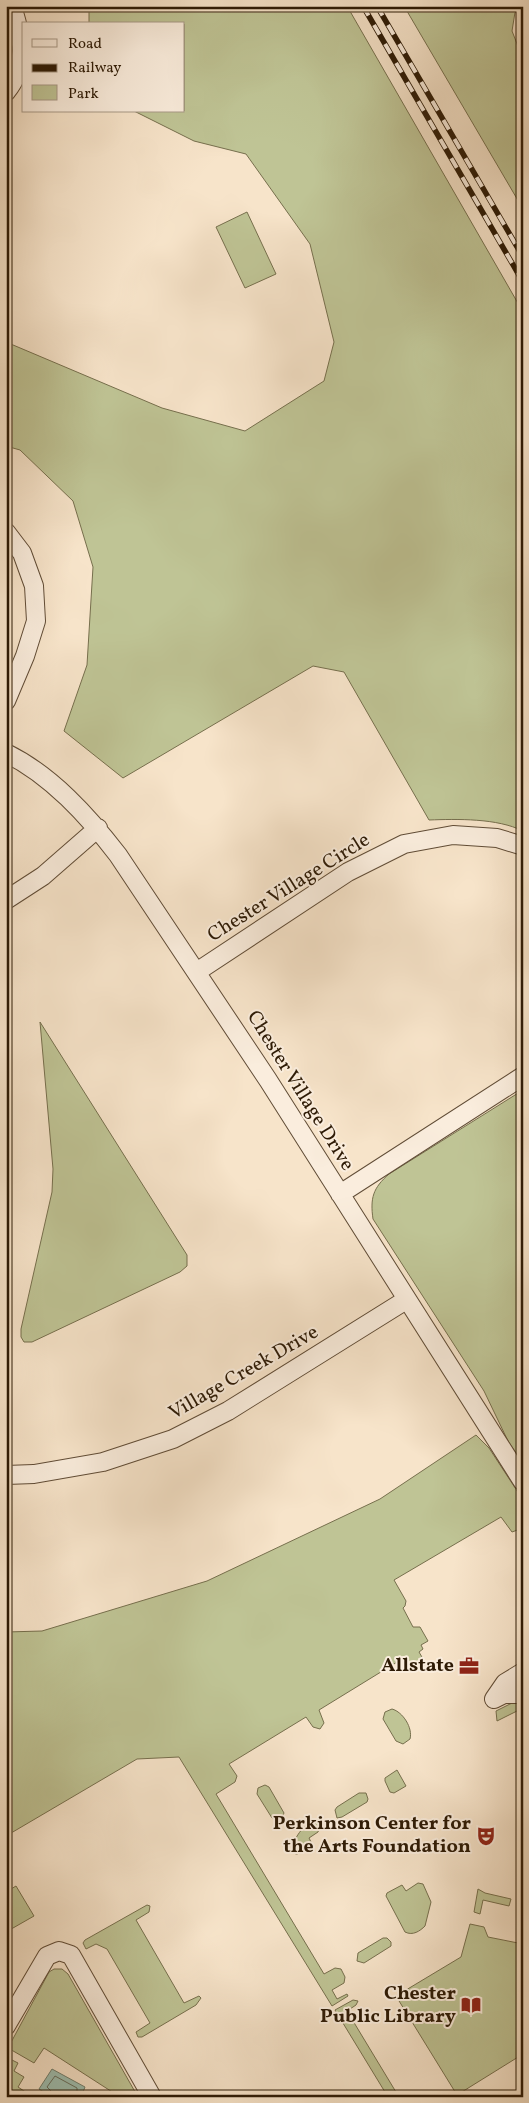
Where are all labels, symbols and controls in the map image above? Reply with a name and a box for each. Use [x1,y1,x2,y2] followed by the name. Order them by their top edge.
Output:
[22,22,185,112] legend
[68,34,102,55] text: Road
[68,58,121,79] text: Railway
[68,84,99,105] text: Park
[202,827,376,949] street label: Chester Village Circle
[239,1005,361,1177] street label: Chester Village Drive
[164,1319,324,1427] street label: Village Creek Drive
[381,1652,454,1680] place label: Allstate
[458,1655,480,1677] office icon: Allstate
[273,1810,471,1861] place label: Perkinson Center for the Arts Foundation
[475,1825,497,1847] theatre icon: Perkinson Center for the Arts Foundation
[320,1980,456,2031] place label: Chester Public Library
[460,1994,482,2016] library icon: Chester Public Library

